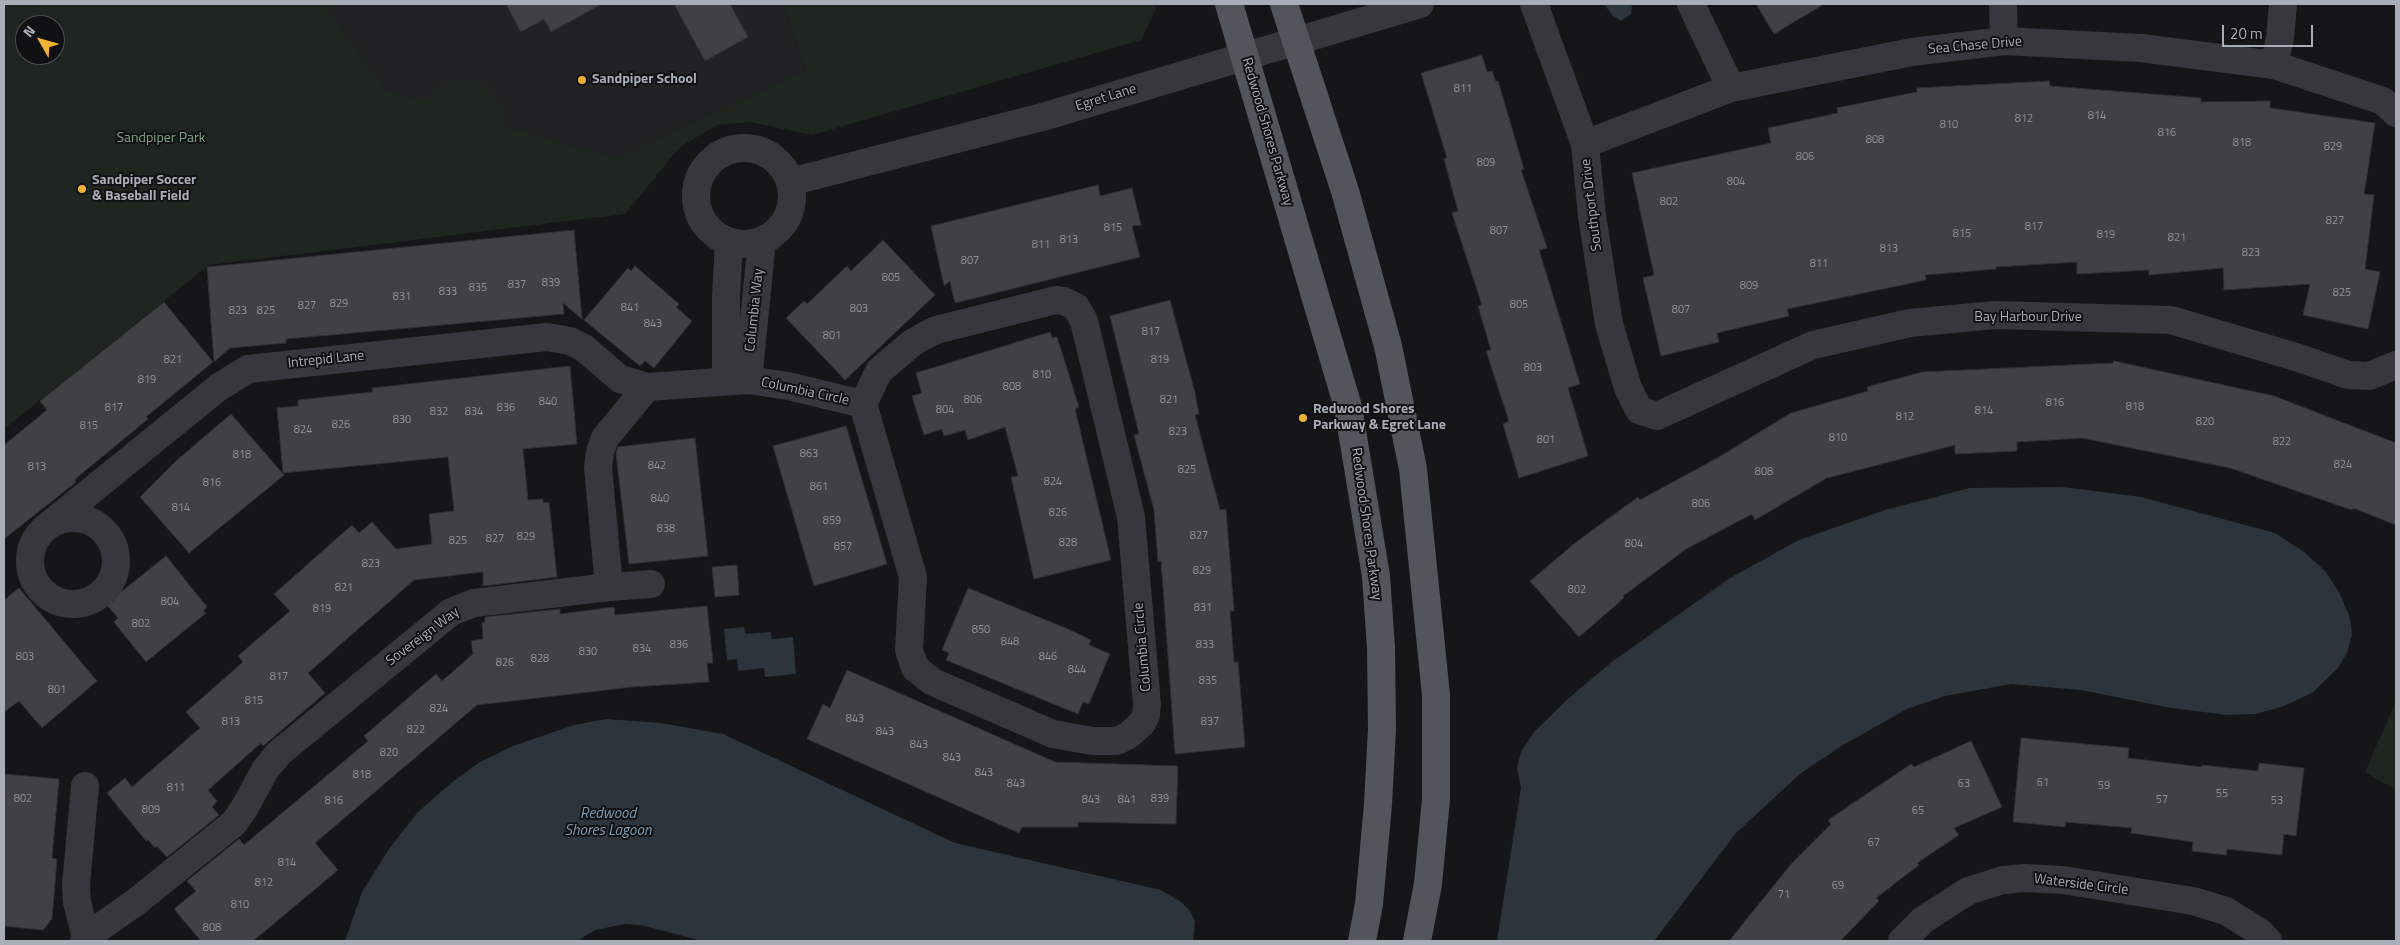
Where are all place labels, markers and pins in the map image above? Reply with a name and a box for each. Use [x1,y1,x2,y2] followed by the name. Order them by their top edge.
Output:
[592,72,697,88] place label: Sandpiper School
[576,74,588,86] marker: Sandpiper School
[92,173,196,206] place label: Sandpiper Soccer & Baseball Field
[76,183,88,195] marker: Sandpiper Soccer & Baseball Field
[1313,402,1446,434] place label: Redwood Shores Parkway & Egret Lane
[1297,412,1309,424] marker: Redwood Shores Parkway & Egret Lane

